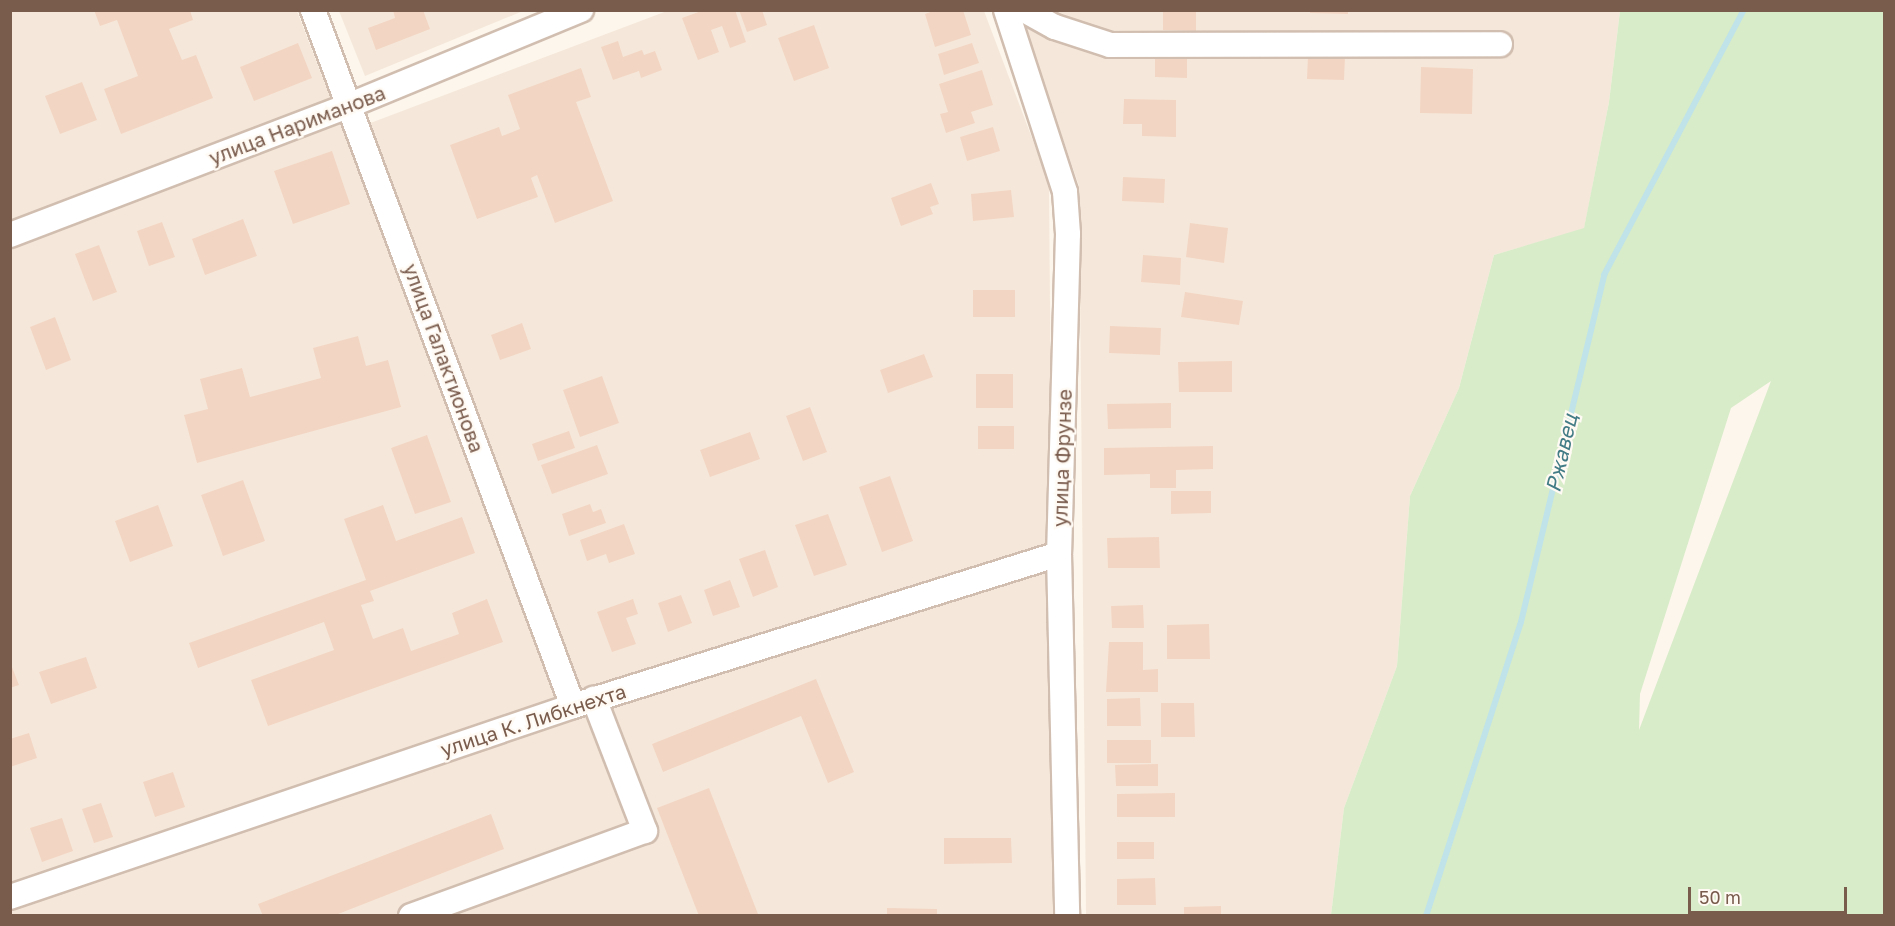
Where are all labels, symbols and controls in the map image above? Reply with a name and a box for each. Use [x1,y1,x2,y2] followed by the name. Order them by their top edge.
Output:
[205,80,389,170] street label: улица Нариманова
[399,260,489,456] street label: улица Галактионова
[1048,389,1076,527] street label: улица Фрунзе
[1540,411,1582,495] water label: Ржавец
[437,679,629,761] street label: улица К. Либкнехта
[1691,875,1850,913] scale bar
[1699,886,1741,908] text: 50 m

